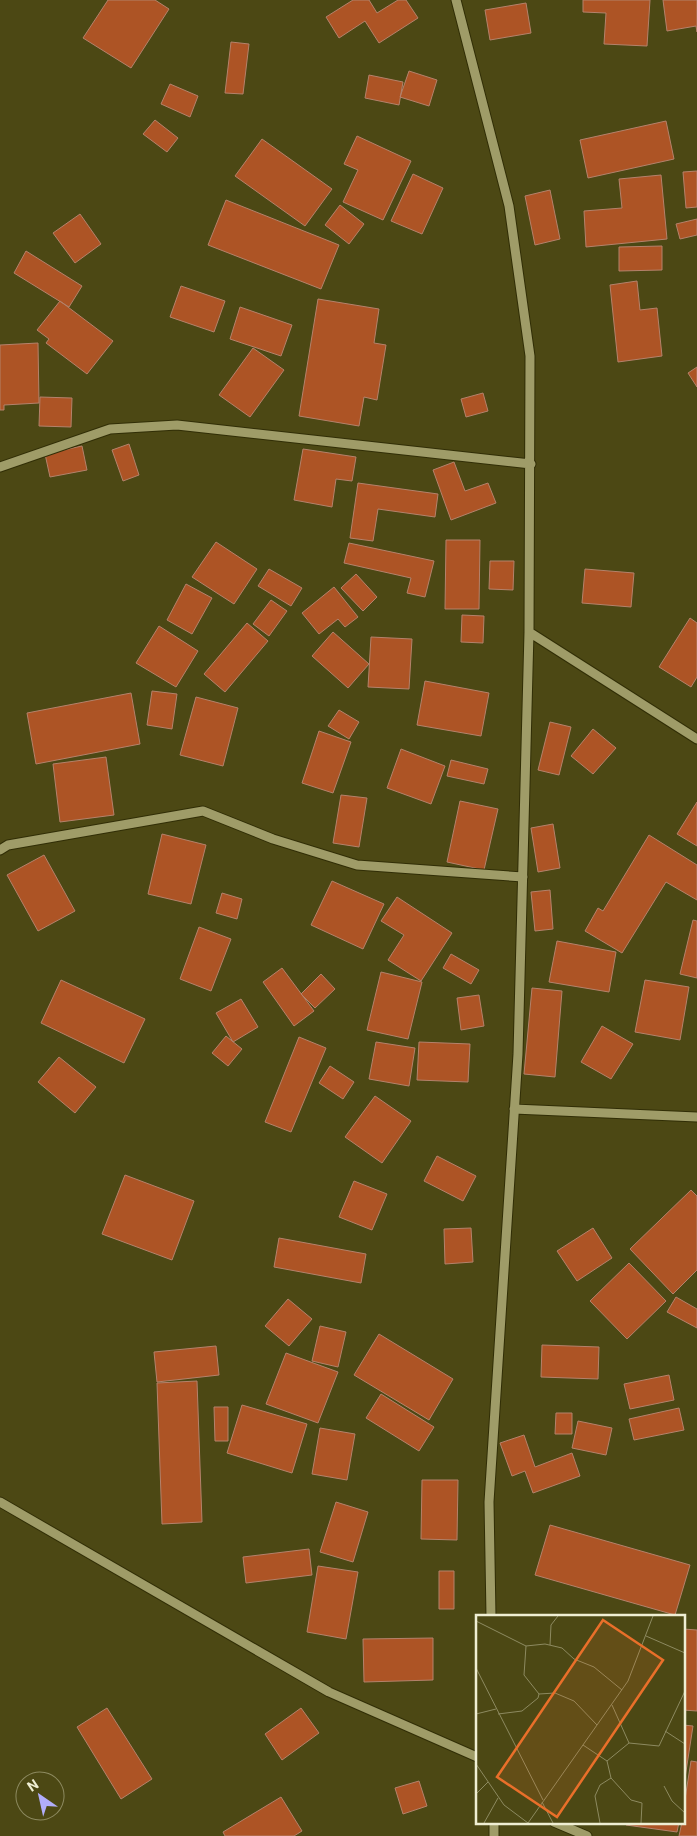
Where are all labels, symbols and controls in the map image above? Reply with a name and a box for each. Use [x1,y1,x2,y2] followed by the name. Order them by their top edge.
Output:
[476,1615,684,1824] inset map
[15,1771,65,1821] north arrow
[24,1776,41,1795] text: N

